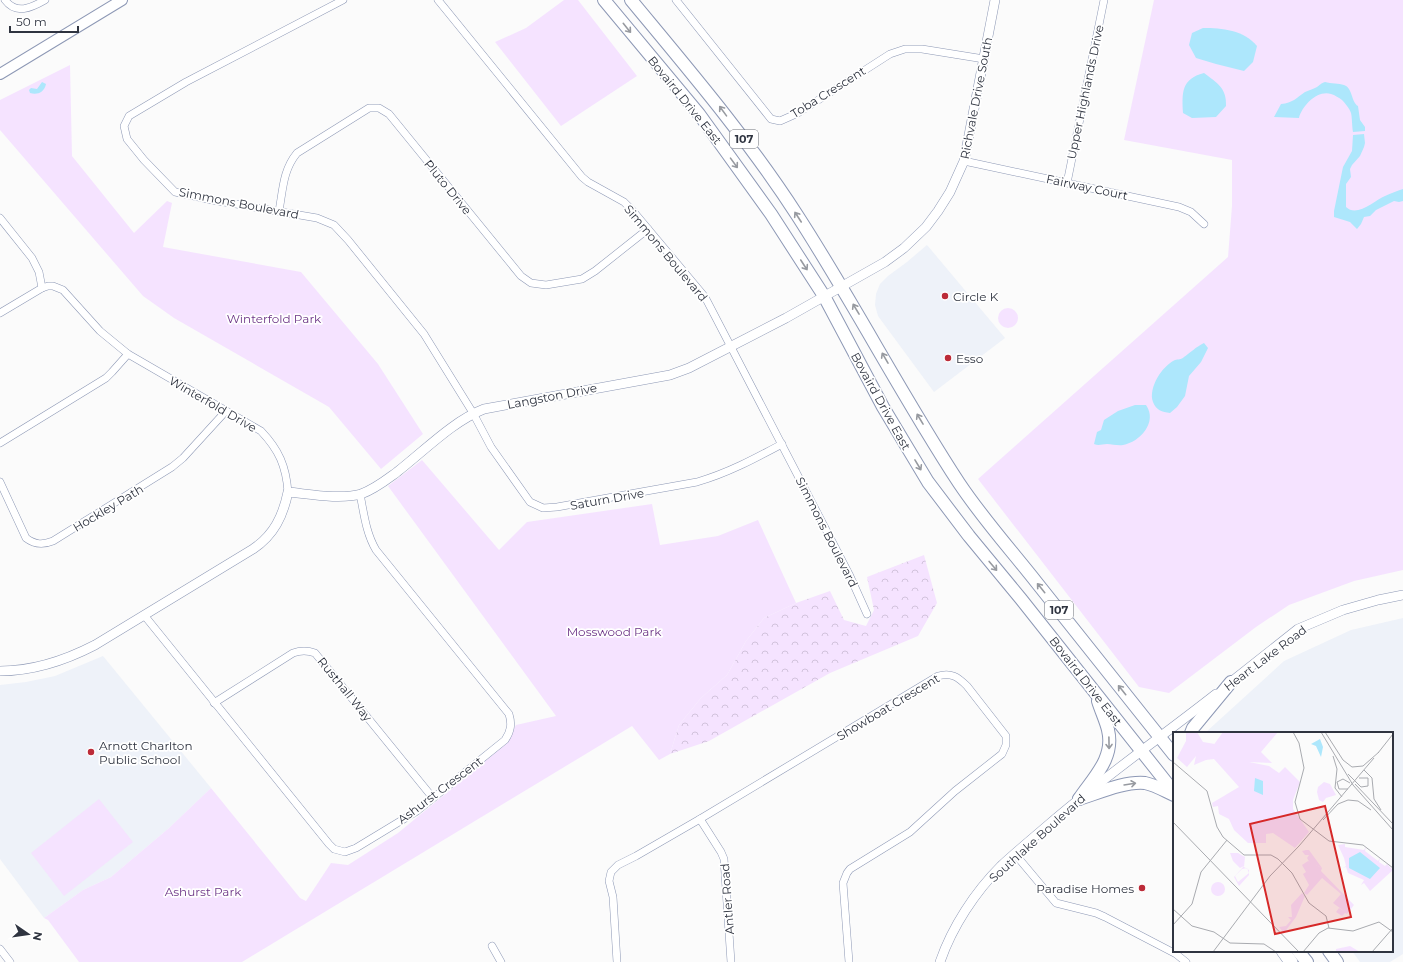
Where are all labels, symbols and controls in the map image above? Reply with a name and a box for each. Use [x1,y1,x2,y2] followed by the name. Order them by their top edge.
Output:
[10,8,78,34] scale bar
[16,14,47,29] text: 50 m
[622,22,631,33] one-way arrow
[1063,23,1107,161] street label: Upper Highlands Drive
[957,36,995,160] street label: Richvale Drive South
[645,53,725,147] street label: Bovaird Drive East
[788,63,868,121] street label: Toba Crescent
[719,106,727,117] one-way arrow
[730,130,758,148] road number: 107
[421,156,475,218] street label: Pluto Drive
[730,157,738,168] one-way arrow
[1045,171,1129,203] street label: Fairway Court
[178,184,300,222] street label: Simmons Boulevard
[621,202,711,304] street label: Simmons Boulevard
[794,211,802,223] one-way arrow
[800,259,808,270] one-way arrow
[953,289,999,304] place label: Circle K
[940,291,950,301] marker: Circle K
[851,303,859,315] one-way arrow
[227,311,322,326] park label: Winterfold Park
[848,350,914,453] street label: Bovaird Drive East
[956,351,983,366] place label: Esso
[880,352,888,364] one-way arrow
[943,353,953,363] marker: Esso
[167,373,259,435] street label: Winterfold Drive
[506,380,598,412] street label: Langston Drive
[916,413,924,425] one-way arrow
[914,459,922,471] one-way arrow
[793,474,861,590] street label: Simmons Boulevard
[70,481,146,535] street label: Hockley Path
[569,485,645,513] street label: Saturn Drive
[989,560,998,571] one-way arrow
[1037,583,1046,594] one-way arrow
[1045,601,1073,619] road number: 107
[1221,622,1309,694] street label: Heart Lake Road
[567,624,662,639] park label: Mosswood Park
[1046,633,1126,729] street label: Bovaird Drive East
[315,654,376,725] street label: Rusthall Way
[834,670,942,744] street label: Showboat Crescent
[1118,685,1127,696] one-way arrow
[1173,732,1393,952] inset map
[1105,736,1113,749] one-way arrow
[99,738,193,767] place label: Arnott Charlton Public School
[86,747,96,757] marker: Arnott Charlton Public School
[395,753,485,827] street label: Ashurst Crescent
[1123,780,1136,788] one-way arrow
[986,791,1088,885] street label: Southlake Boulevard
[717,863,737,935] street label: Antler Road
[1036,881,1134,896] place label: Paradise Homes
[1137,883,1147,893] marker: Paradise Homes
[165,884,242,899] park label: Ashurst Park
[8,914,48,954] north arrow
[30,930,46,942] text: N

